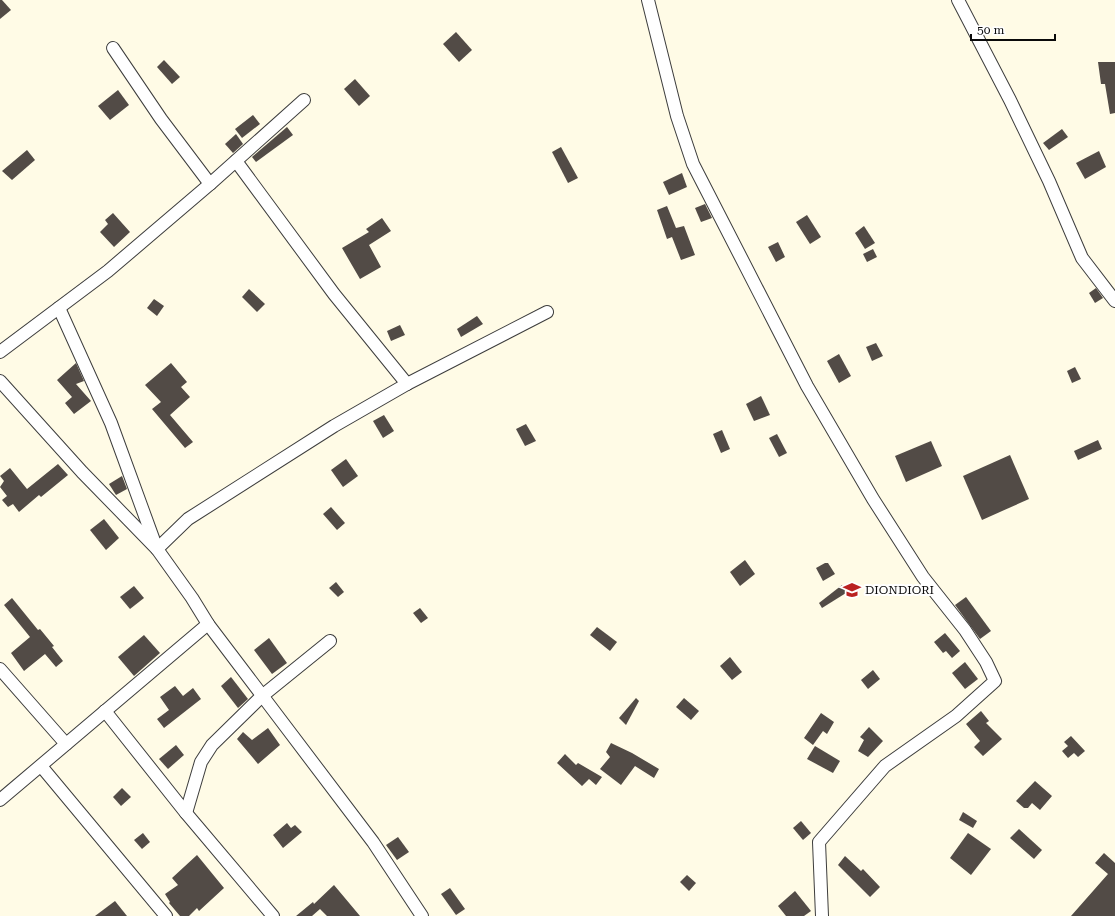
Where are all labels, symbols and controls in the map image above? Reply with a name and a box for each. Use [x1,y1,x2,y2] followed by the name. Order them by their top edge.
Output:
[971,16,1055,42] scale bar
[977,23,1004,37] text: 50 m
[842,580,862,600] school or university icon: DIONDIORI
[865,583,934,597] place label: DIONDIORI

